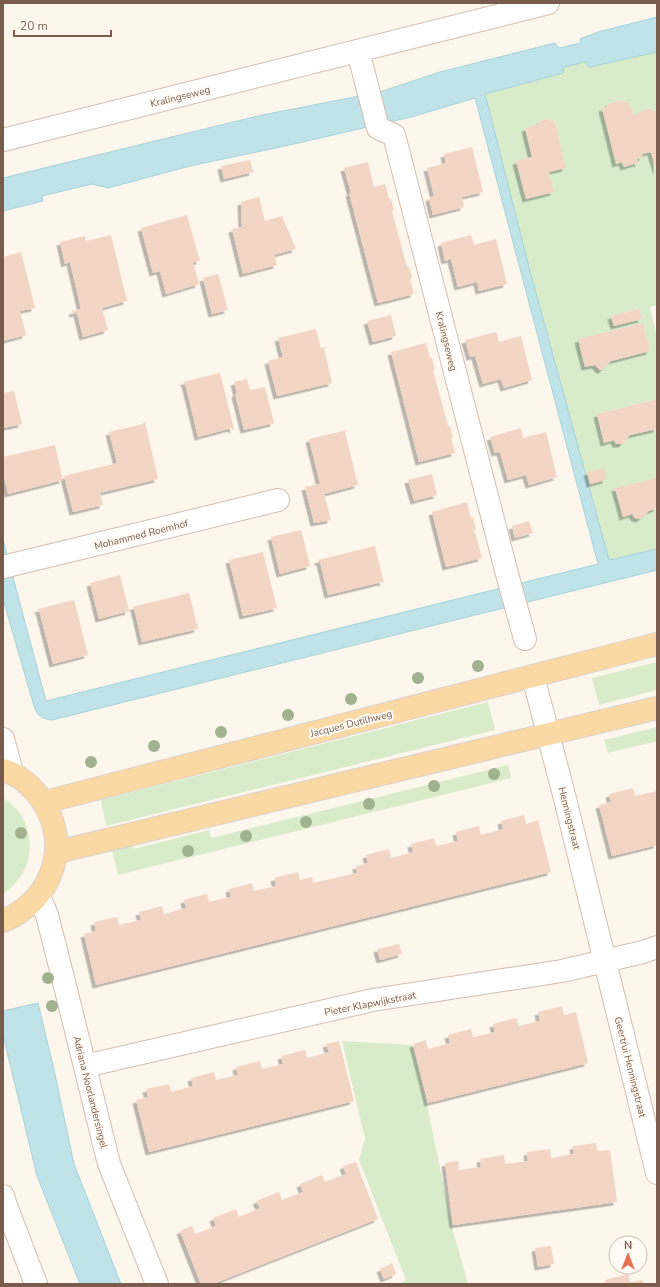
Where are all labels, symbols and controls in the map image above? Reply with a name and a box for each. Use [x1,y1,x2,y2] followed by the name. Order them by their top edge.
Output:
[14,12,111,38] scale bar
[20,18,48,34] text: 20 m
[149,83,212,111] street label: Kralingseweg
[432,310,460,373] street label: Kralingseweg
[93,516,190,553] street label: Mohammed Roemhof
[308,707,394,741] street label: Jacques Dutilhweg
[554,785,584,851] street label: Henningstraat
[323,988,418,1020] street label: Pieter Klapwijkstraat
[611,1015,649,1120] street label: Geertrui Henningstraat
[69,1035,111,1150] street label: Adriana Noorlandersingel
[608,1235,648,1275] north arrow
[624,1238,632,1253] text: N

